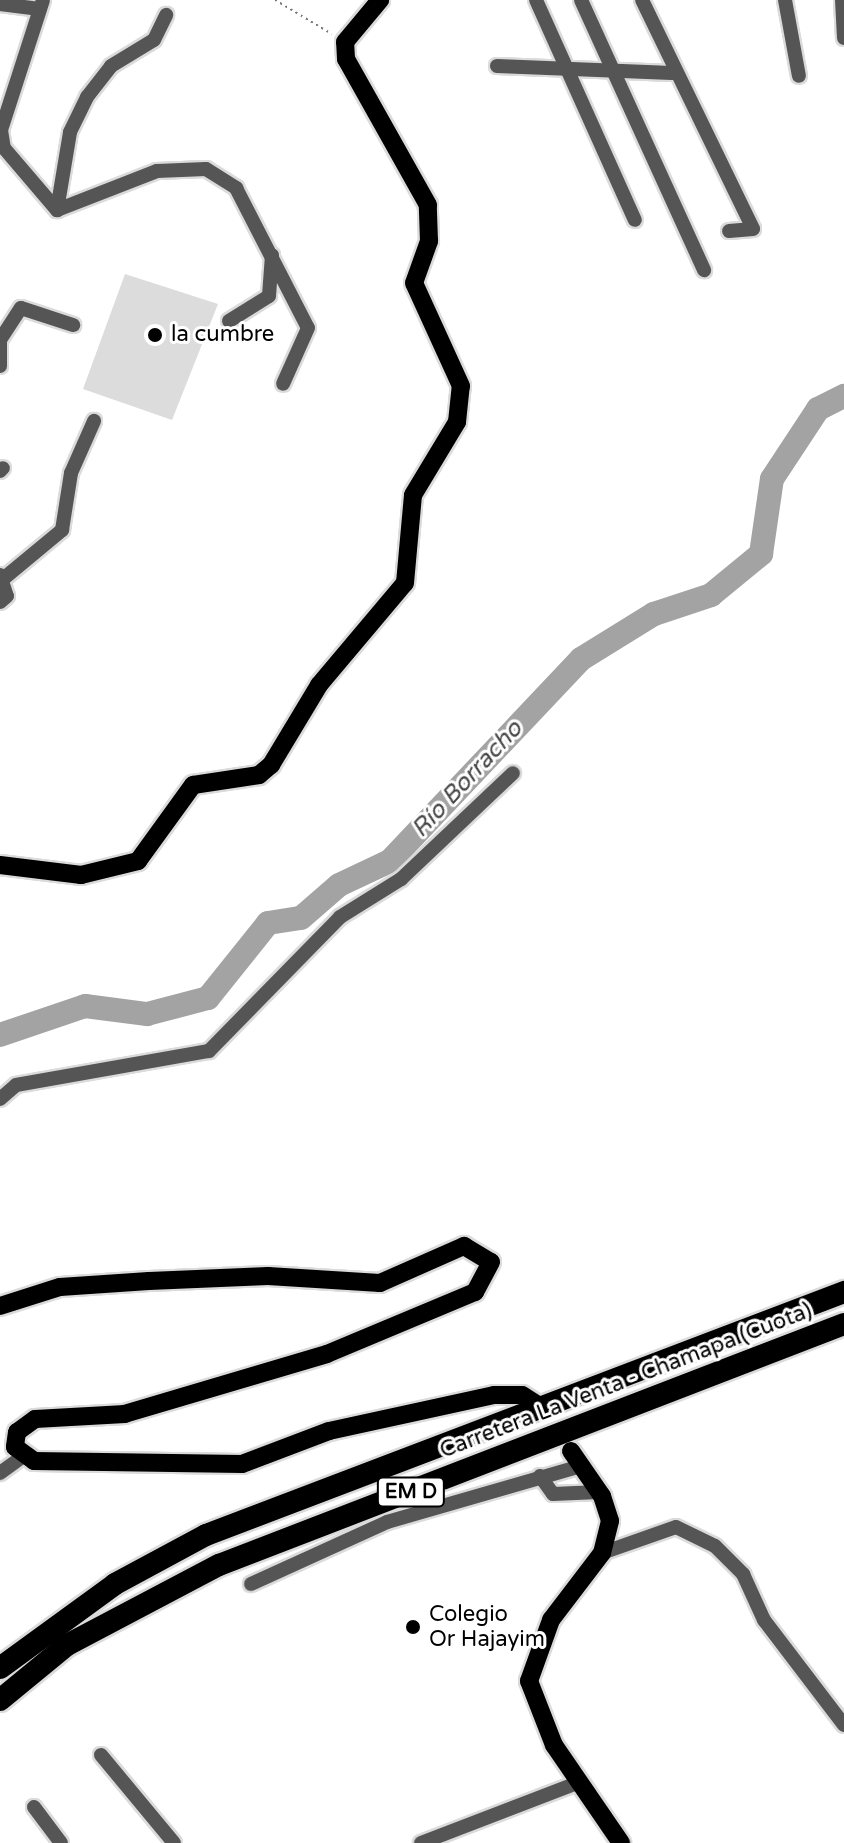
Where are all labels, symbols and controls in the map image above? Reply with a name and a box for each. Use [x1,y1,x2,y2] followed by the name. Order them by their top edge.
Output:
[171,322,274,348] place label: la cumbre
[146,326,164,344] marker: la cumbre
[406,715,528,843] water label: Río Borracho
[436,1298,816,1464] street label: Carretera La Venta - Chamapa (Cuota)
[375,1476,447,1508] road number: EM D
[429,1601,545,1652] place label: Colegio Or Hajayim
[404,1618,422,1636] marker: Colegio Or Hajayim

